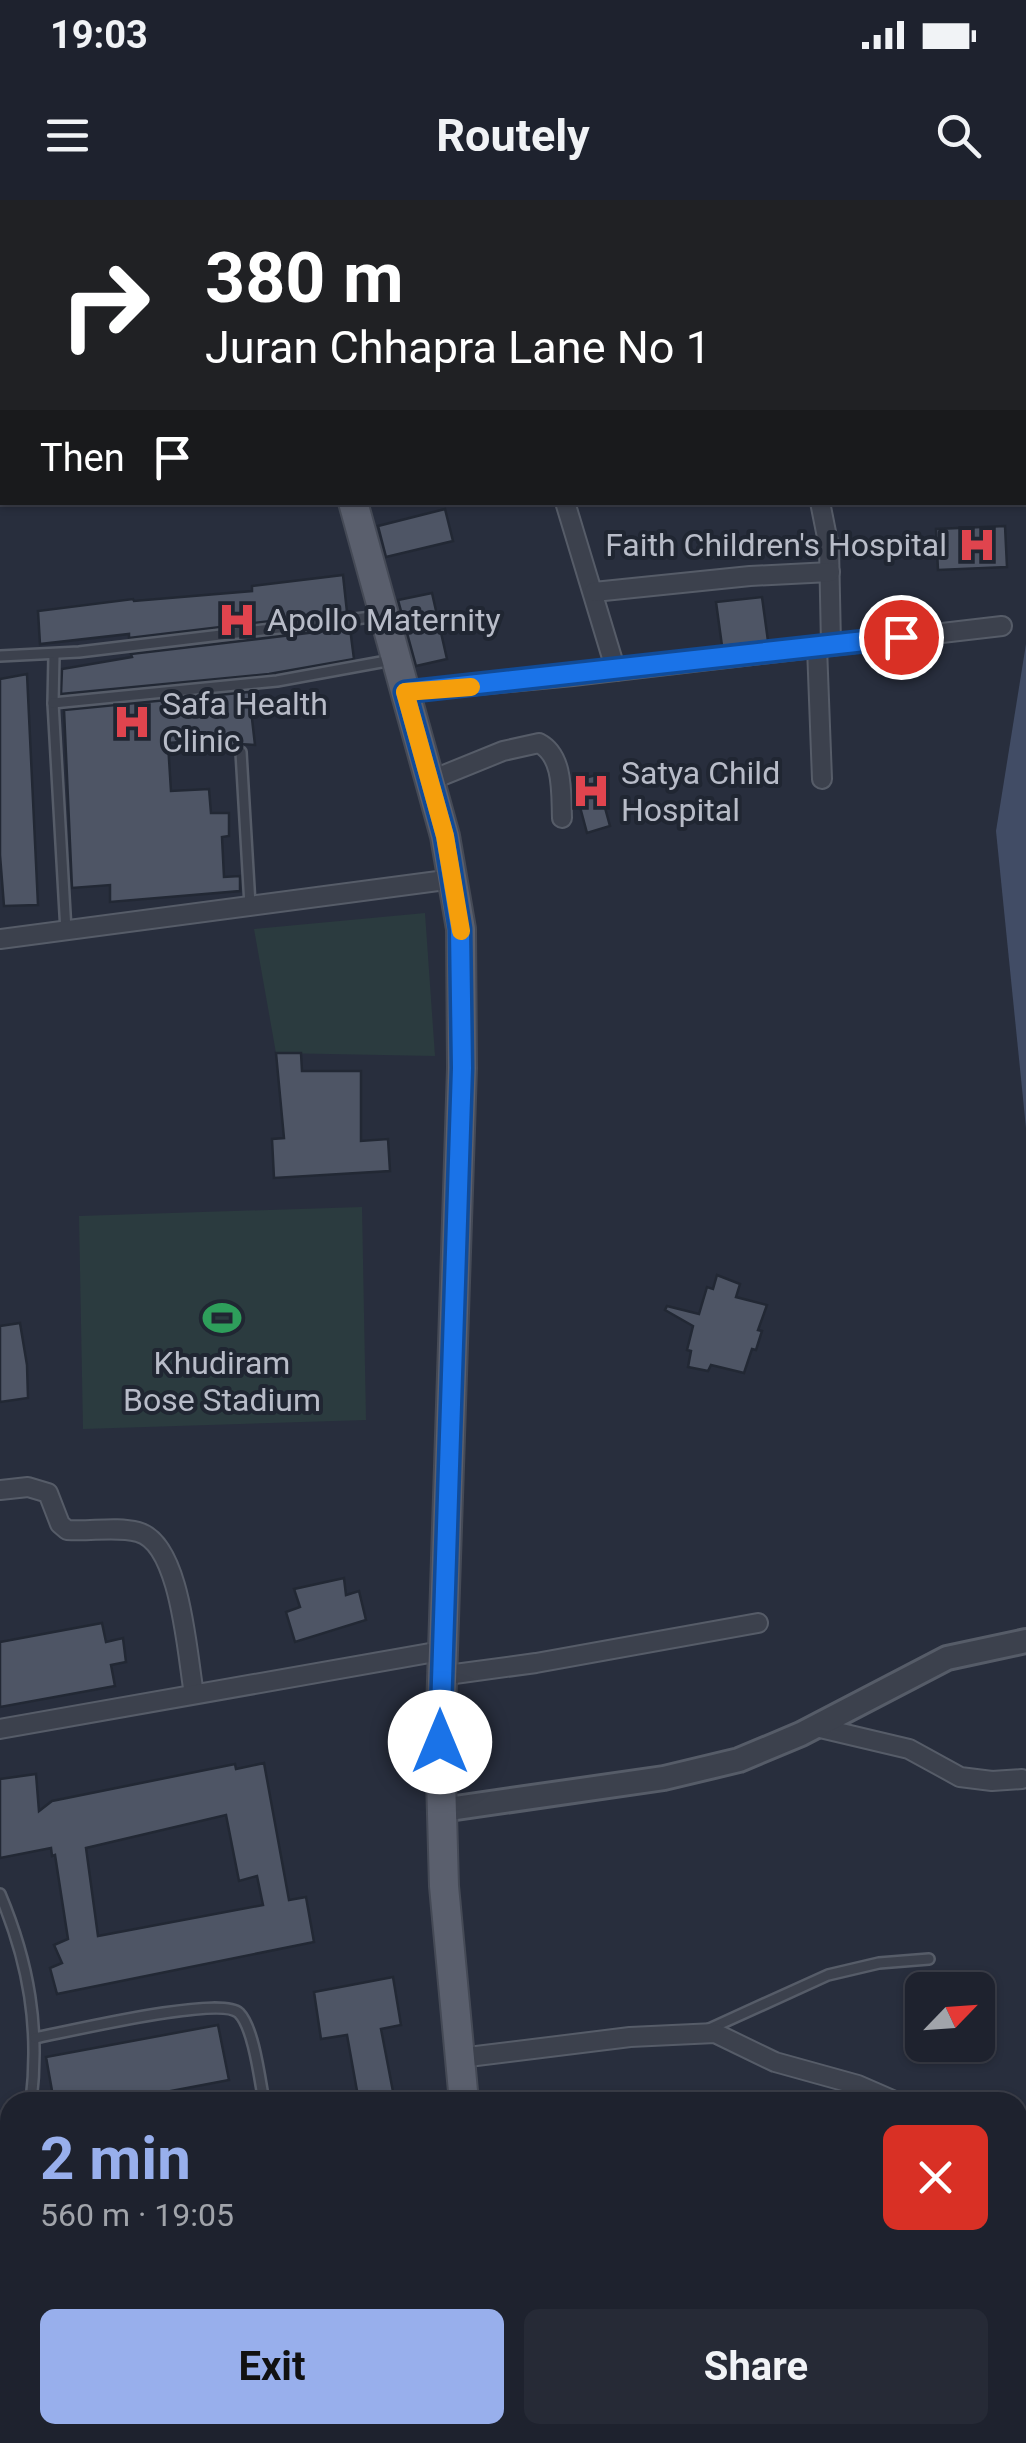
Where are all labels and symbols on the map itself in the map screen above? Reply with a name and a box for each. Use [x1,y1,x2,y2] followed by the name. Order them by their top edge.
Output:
[956,524,998,566] hospital icon: Faith Children's Hospital
[605,526,947,564] place label: Faith Children's Hospital
[859,595,944,680] pin
[216,599,258,641] hospital icon: Apollo Maternity
[267,601,501,639] place label: Apollo Maternity
[162,685,328,760] place label: Safa Health Clinic
[111,701,153,743] hospital icon: Safa Health Clinic
[621,754,780,829] place label: Satya Child Hospital
[570,770,612,812] hospital icon: Satya Child Hospital
[201,1297,243,1339] sports icon: Khudiram Bose Stadium
[123,1344,321,1419] place label: Khudiram Bose Stadium
[388,1690,492,1794] position arrow
[905,1972,995,2062] north arrow

